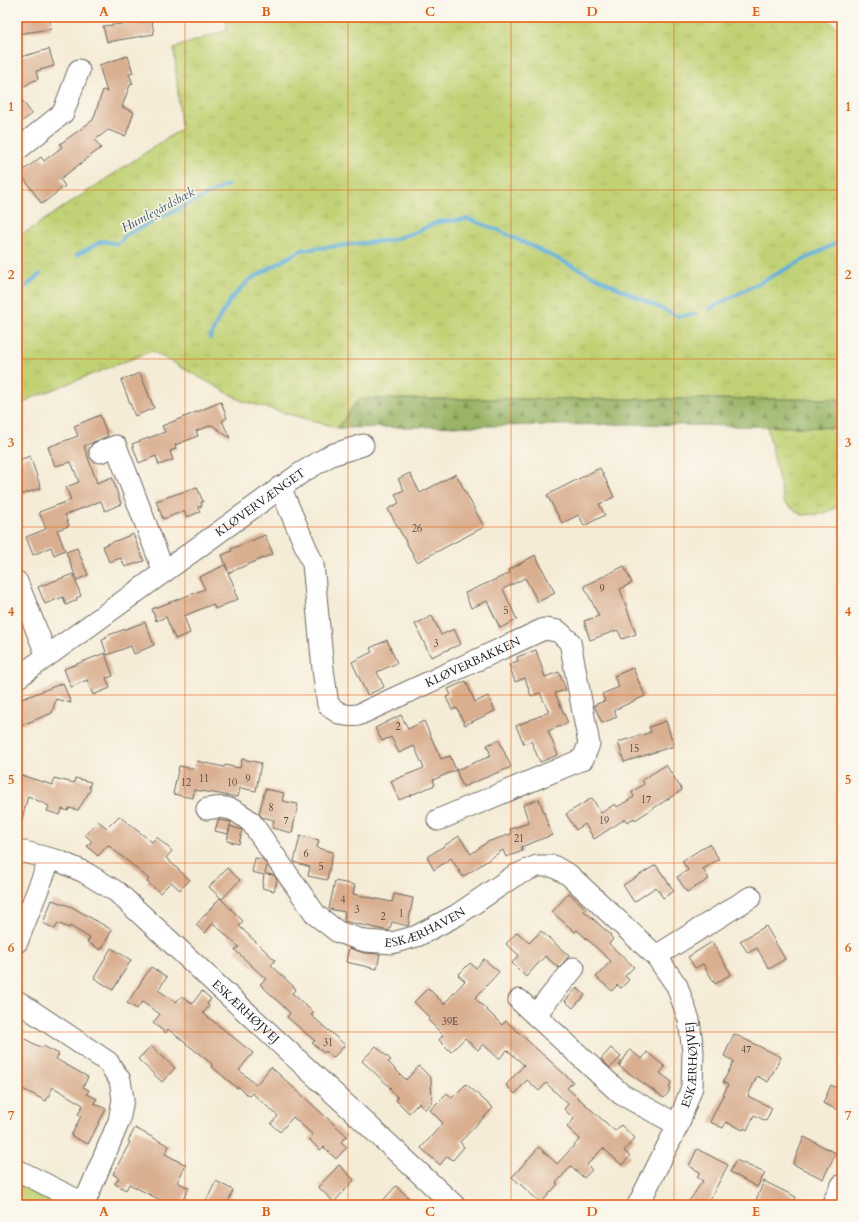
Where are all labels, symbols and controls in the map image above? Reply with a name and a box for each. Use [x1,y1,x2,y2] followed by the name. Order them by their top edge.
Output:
[99,3,109,21] text: A
[261,3,271,21] text: B
[425,3,435,21] text: C
[586,3,598,21] text: D
[752,3,760,21] text: E
[8,98,14,116] text: 1
[845,98,851,116] text: 1
[118,183,198,237] water label: Humlegårdsbæk
[8,266,15,284] text: 2
[845,266,852,284] text: 2
[8,434,15,452] text: 3
[845,434,852,452] text: 3
[212,464,309,540] street label: KLØVERVÆNGET
[412,522,422,536] house number: 26
[599,582,605,596] house number: 9
[8,603,15,621] text: 4
[845,603,852,621] text: 4
[503,604,509,618] house number: 5
[423,633,524,691] street label: KLØVERBAKKEN
[433,637,439,651] house number: 3
[395,720,401,734] house number: 2
[629,742,639,756] house number: 15
[8,771,14,789] text: 5
[845,771,851,789] text: 5
[199,772,209,786] house number: 11
[245,772,251,786] house number: 9
[181,776,191,790] house number: 12
[227,776,237,790] house number: 10
[641,793,651,807] house number: 17
[268,801,274,815] house number: 8
[283,814,289,828] house number: 7
[599,814,609,828] house number: 19
[514,832,524,846] house number: 21
[303,847,309,861] house number: 6
[318,860,324,874] house number: 5
[340,893,346,907] house number: 4
[354,903,360,917] house number: 3
[384,903,469,951] street label: ESKÆRHAVEN
[398,907,404,921] house number: 1
[380,910,386,924] house number: 2
[8,939,15,957] text: 6
[845,939,852,957] text: 6
[208,976,283,1047] street label: ESKÆRHØJVEJ
[442,1015,458,1029] house number: 39E
[677,1021,701,1110] street label: ESKÆRHØJVEJ
[323,1036,333,1050] house number: 31
[741,1043,751,1057] house number: 47
[8,1107,15,1125] text: 7
[845,1107,852,1125] text: 7
[99,1203,109,1221] text: A
[261,1203,271,1221] text: B
[425,1203,435,1221] text: C
[586,1203,598,1221] text: D
[752,1203,760,1221] text: E

